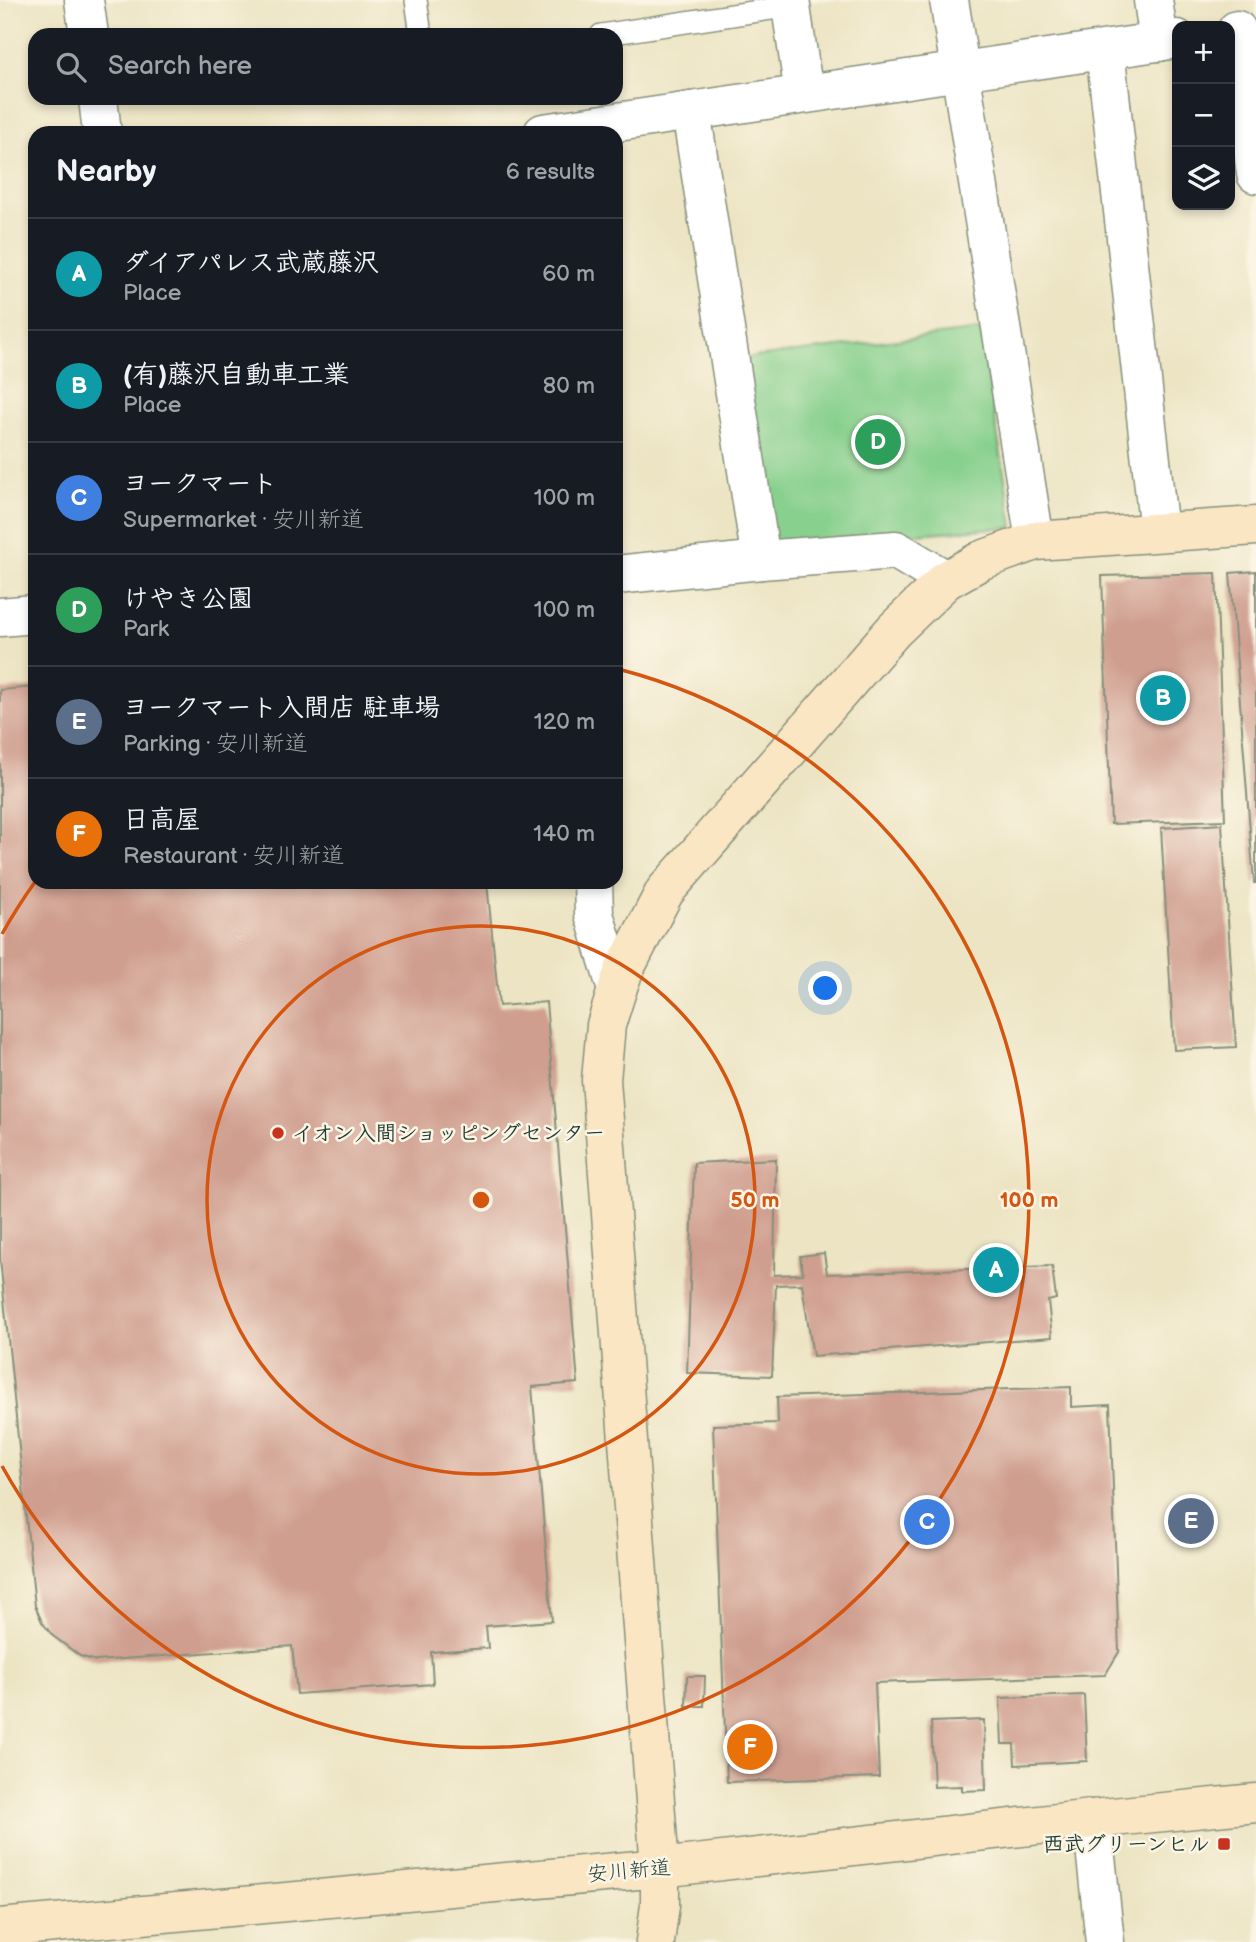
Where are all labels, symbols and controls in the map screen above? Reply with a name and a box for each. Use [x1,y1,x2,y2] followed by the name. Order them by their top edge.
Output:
[1172,21,1235,210] map controls
[1172,21,1235,84] button: +
[28,28,623,105] search box
[52,48,90,86] icon: search
[108,51,252,82] text: Search here
[1172,84,1235,147] button: −
[1172,147,1235,210] button: layers
[56,154,156,190] text: Nearby
[506,158,595,186] text: 6 results
[123,248,379,279] text: ダイアパレス武蔵藤沢
[72,260,86,288] text: A
[542,260,595,288] text: 60 m
[123,279,181,307] text: Place
[123,360,349,391] text: (有)藤沢自動車工業
[71,372,87,400] text: B
[543,372,595,400] text: 80 m
[123,391,181,419] text: Place
[855,416,901,468] pin: D
[123,469,277,500] text: ヨークマート
[71,484,87,512] text: C
[534,484,595,512] text: 100 m
[123,506,364,534] text: Supermarket · 安川新道
[123,584,253,615] text: けやき公園
[71,596,87,624] text: D
[534,596,595,624] text: 100 m
[123,615,169,643] text: Park
[1140,672,1186,724] pin: B
[123,693,440,724] text: ヨークマート入間店 駐車場
[72,708,86,736] text: E
[534,708,595,736] text: 120 m
[123,730,308,758] text: Parking · 安川新道
[123,805,201,836] text: 日高屋
[72,820,86,848] text: F
[533,820,595,848] text: 140 m
[123,842,344,870] text: Restaurant · 安川新道
[808,971,842,1005] your location
[292,1121,605,1146] place label: イオン入間ショッピングセンター
[270,1125,286,1141] marker: イオン入間ショッピングセンター
[469,1188,493,1212] centre of rings
[731,1188,779,1213] text: 50 m
[1000,1188,1058,1213] text: 100 m
[973,1244,1019,1296] pin: A
[1168,1495,1214,1547] pin: E
[904,1496,950,1548] pin: C
[727,1721,773,1773] pin: F
[1043,1832,1210,1857] place label: 西武グリーンヒル
[1216,1836,1232,1852] marker: 西武グリーンヒル
[586,1855,672,1887] street label: 安川新道

